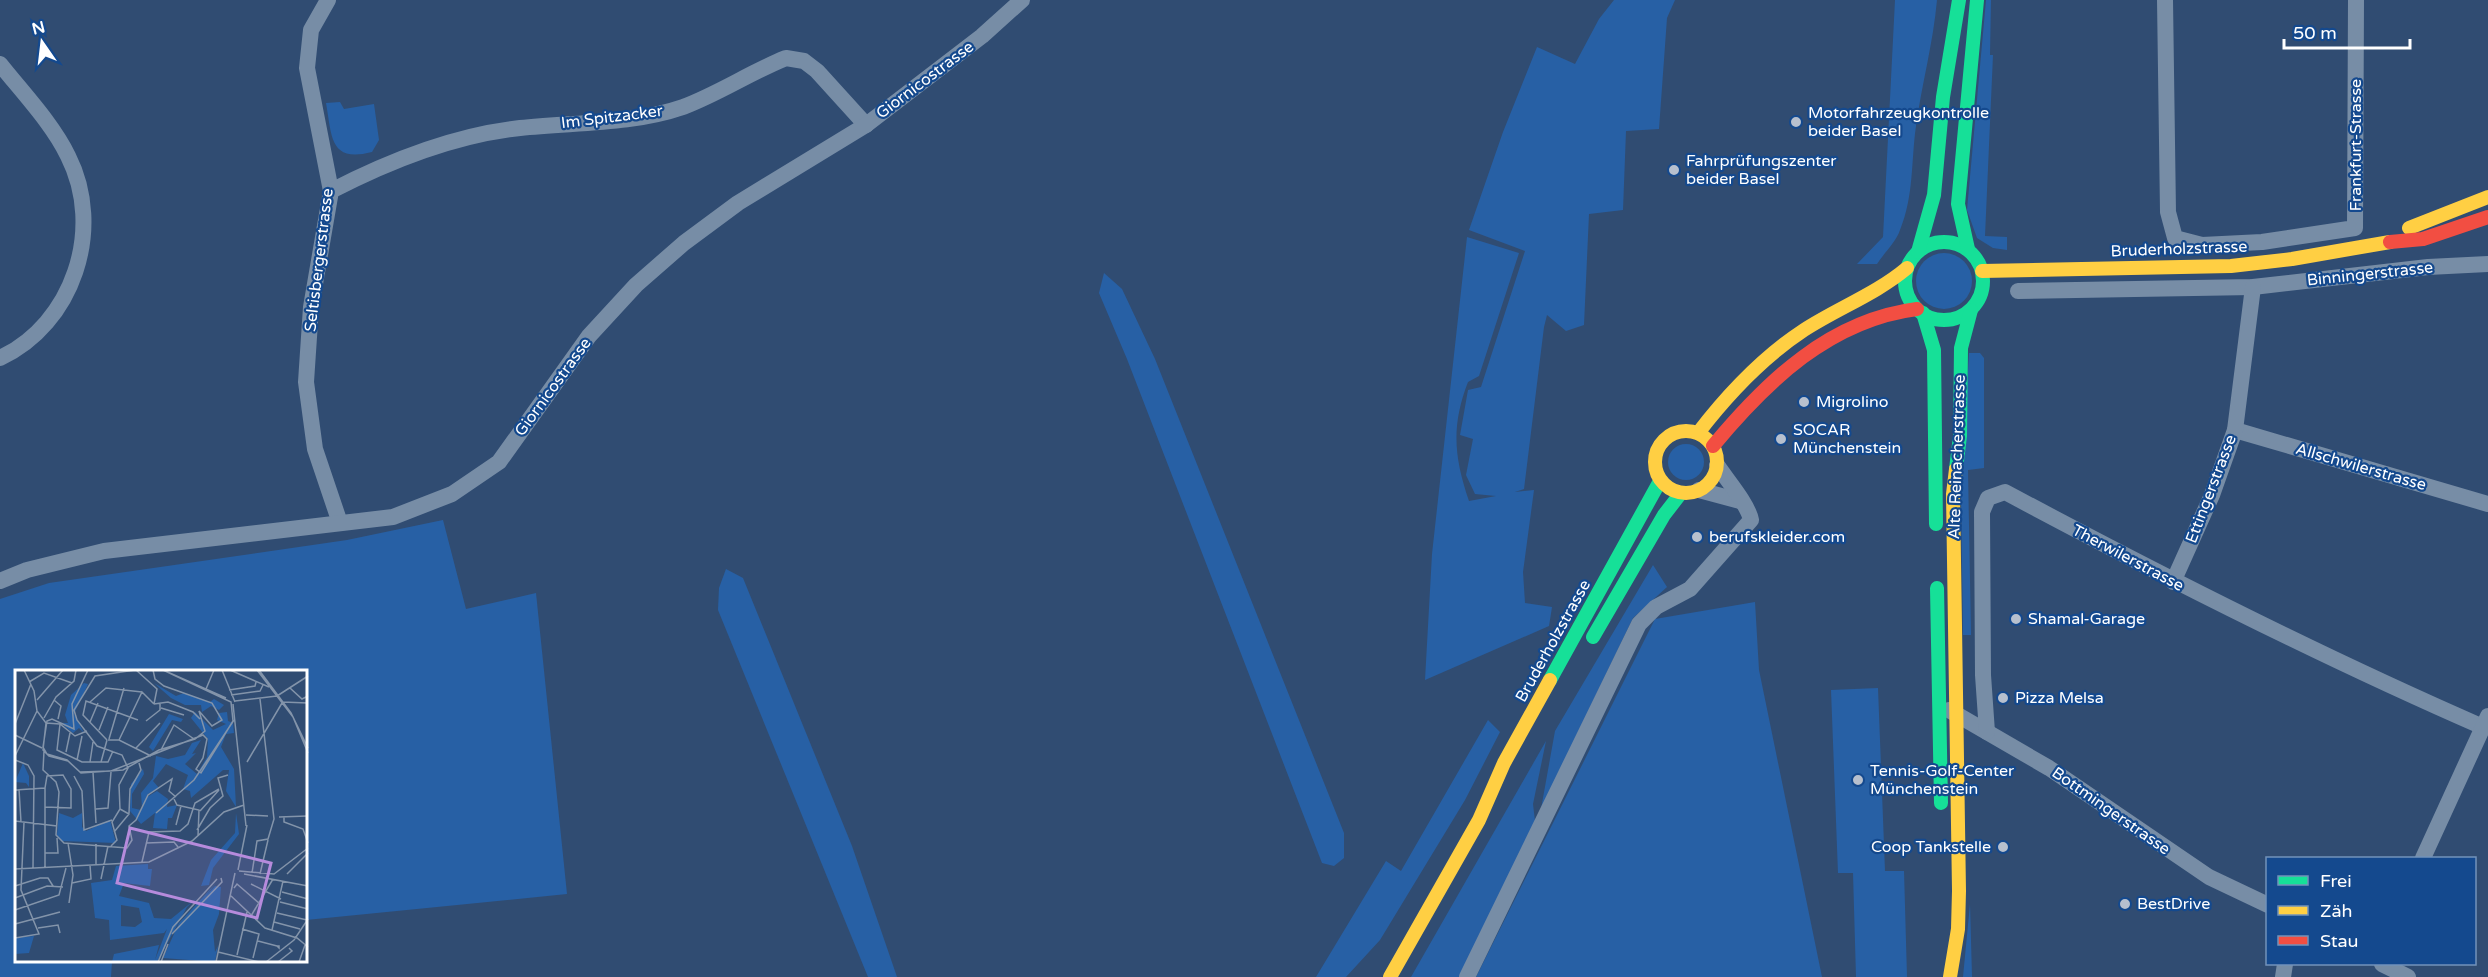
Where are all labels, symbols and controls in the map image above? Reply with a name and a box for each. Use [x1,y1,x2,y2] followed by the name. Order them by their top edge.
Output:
[12,12,72,72] north arrow
[2284,12,2410,50] scale bar
[30,17,47,40] text: N
[2293,22,2337,44] text: 50 m
[872,37,978,123] street label: Giornicostrasse
[2346,79,2366,211] street label: Frankfurt-Strasse
[560,101,665,133] street label: Im Spitzacker
[1808,103,1989,141] place label: Motorfahrzeugkontrolle beider Basel
[1789,115,1803,129] marker: Motorfahrzeugkontrolle beider Basel
[1686,151,1837,189] place label: Fahrprüfungszenter beider Basel
[1667,163,1681,177] marker: Fahrprüfungszenter beider Basel
[300,187,338,333] street label: Seltisbergerstrasse
[2110,237,2248,261] street label: Bruderholzstrasse
[2306,257,2434,291] street label: Binningerstrasse
[510,334,596,440] street label: Giornicostrasse
[1944,374,1970,540] street label: Alte Reinacherstrasse
[1816,392,1888,412] place label: Migrolino
[1797,395,1811,409] marker: Migrolino
[1793,420,1901,458] place label: SOCAR Münchenstein
[1774,432,1788,446] marker: SOCAR Münchenstein
[2181,432,2241,546] street label: Ettingerstrasse
[2293,439,2429,495] street label: Allschwilerstrasse
[2069,520,2187,596] street label: Therwilerstrasse
[1709,527,1845,547] place label: berufskleider.com
[1690,530,1704,544] marker: berufskleider.com
[1511,576,1595,706] street label: Bruderholzstrasse
[2028,609,2145,629] place label: Shamal-Garage
[2009,612,2023,626] marker: Shamal-Garage
[15,670,308,962] inset map
[2015,688,2104,708] place label: Pizza Melsa
[1996,691,2010,705] marker: Pizza Melsa
[1870,761,2015,799] place label: Tennis-Golf-Center Münchenstein
[2048,763,2174,859] street label: Bottmingerstrasse
[1851,773,1865,787] marker: Tennis-Golf-Center Münchenstein
[1871,837,1991,857] place label: Coop Tankstelle
[1996,840,2010,854] marker: Coop Tankstelle
[2266,857,2476,965] legend
[2320,870,2352,892] text: Frei
[2137,894,2210,914] place label: BestDrive
[2118,897,2132,911] marker: BestDrive
[2320,900,2353,922] text: Zäh
[2320,930,2359,952] text: Stau

